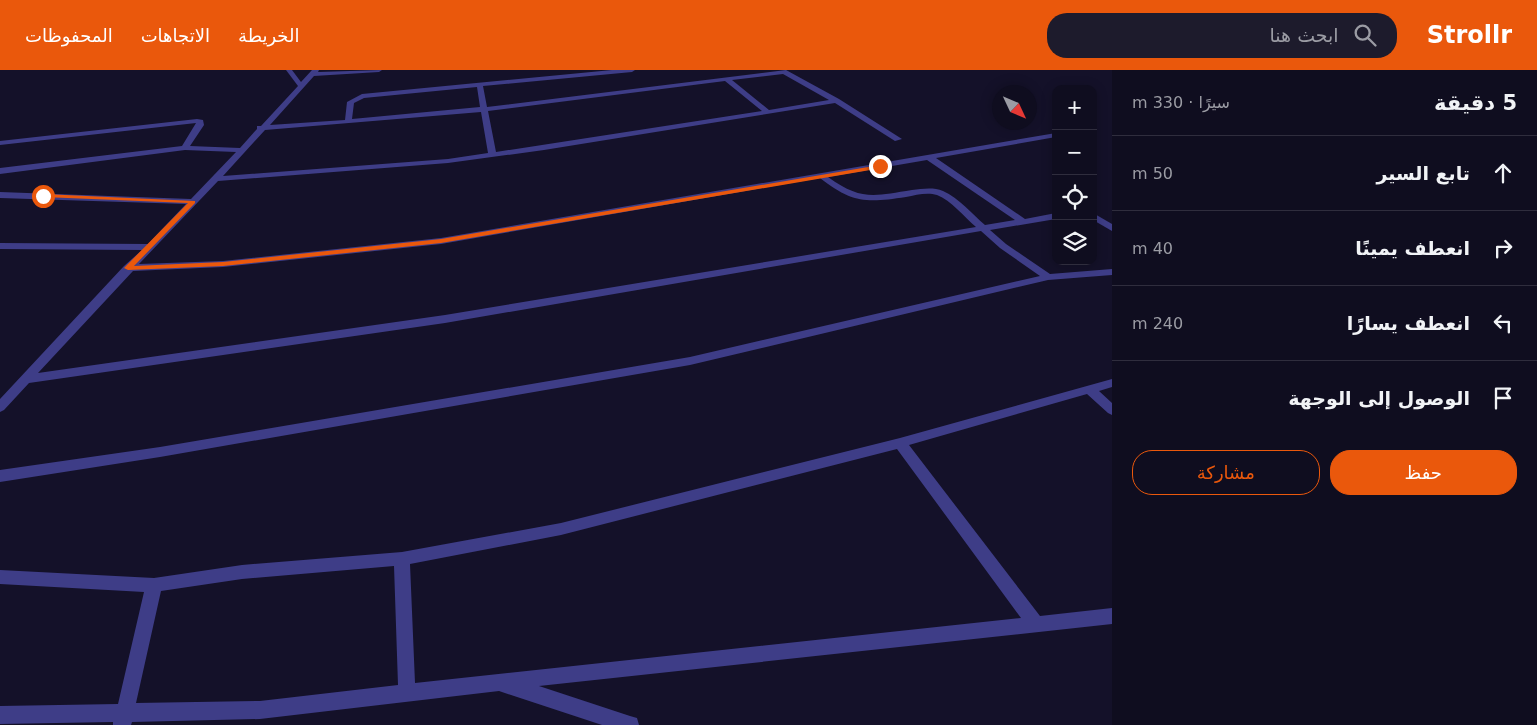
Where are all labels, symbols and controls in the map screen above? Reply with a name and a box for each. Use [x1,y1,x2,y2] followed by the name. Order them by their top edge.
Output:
[1047,13,1397,58] search box
[1351,21,1379,49] icon: search
[1427,21,1512,49] text: Strollr
[1270,24,1339,46] text: ابحث هنا
[25,25,113,46] text: المحفوظات
[141,25,210,46] text: الاتجاهات
[238,25,299,46] text: الخريطة
[992,85,1037,130] north arrow
[1052,85,1097,265] map controls
[1052,85,1097,130] button: +
[1434,91,1517,115] text: 5 دقيقة
[1132,93,1230,112] text: سيرًا · 330 m
[1052,130,1097,175] button: −
[869,155,892,178] route end
[1489,159,1517,187] icon: ahead
[1376,162,1470,184] text: تابع السير
[1132,164,1173,183] text: 50 m
[1052,175,1097,220] button: locate
[32,185,55,208] route start
[1052,220,1097,265] button: layers
[1489,234,1517,262] icon: right
[1355,237,1470,259] text: انعطف يمينًا
[1132,239,1173,258] text: 40 m
[1489,309,1517,337] icon: left
[1347,312,1470,334] text: انعطف يسارًا
[1132,314,1183,333] text: 240 m
[1489,384,1517,412] icon: arrive
[1288,387,1470,409] text: الوصول إلى الوجهة
[1132,450,1320,495] button: مشاركة
[1330,450,1517,495] button: حفظ

